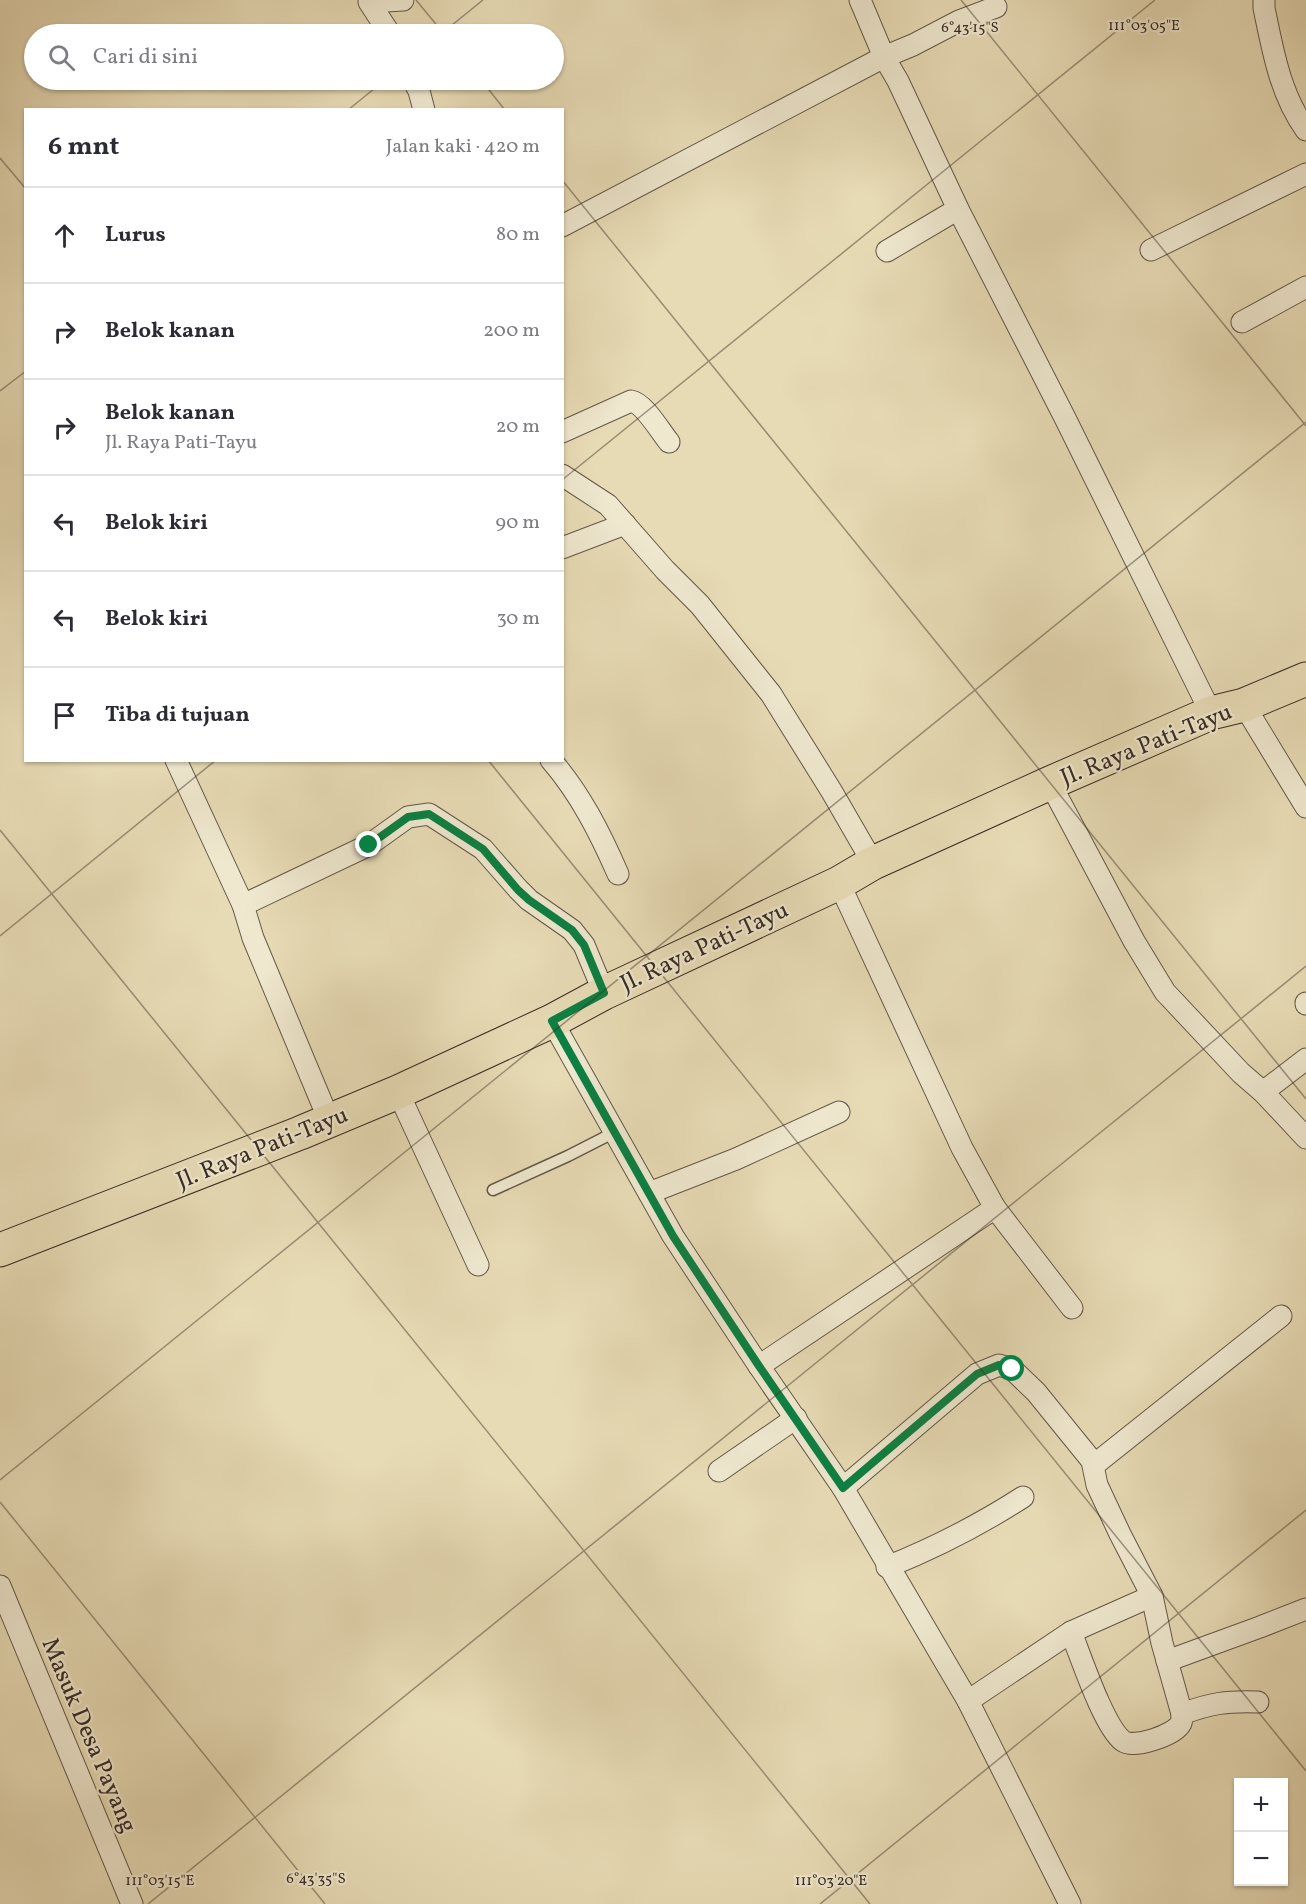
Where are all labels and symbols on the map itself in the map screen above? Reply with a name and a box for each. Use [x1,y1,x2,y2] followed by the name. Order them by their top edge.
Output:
[1108,16,1180,37] text: 111°03'05"E
[941,18,999,39] text: 6°43'15"S
[1056,696,1238,796] street label: Jl. Raya Pati-Tayu
[355,831,381,857] route end
[615,894,795,1002] street label: Jl. Raya Pati-Tayu
[172,1099,354,1199] street label: Jl. Raya Pati-Tayu
[998,1355,1024,1381] route start
[32,1633,145,1838] street label: Masuk Desa Payang
[286,1869,346,1890] text: 6°43'35"S
[125,1871,195,1892] text: 111°03'15"E
[795,1871,867,1892] text: 111°03'20"E

